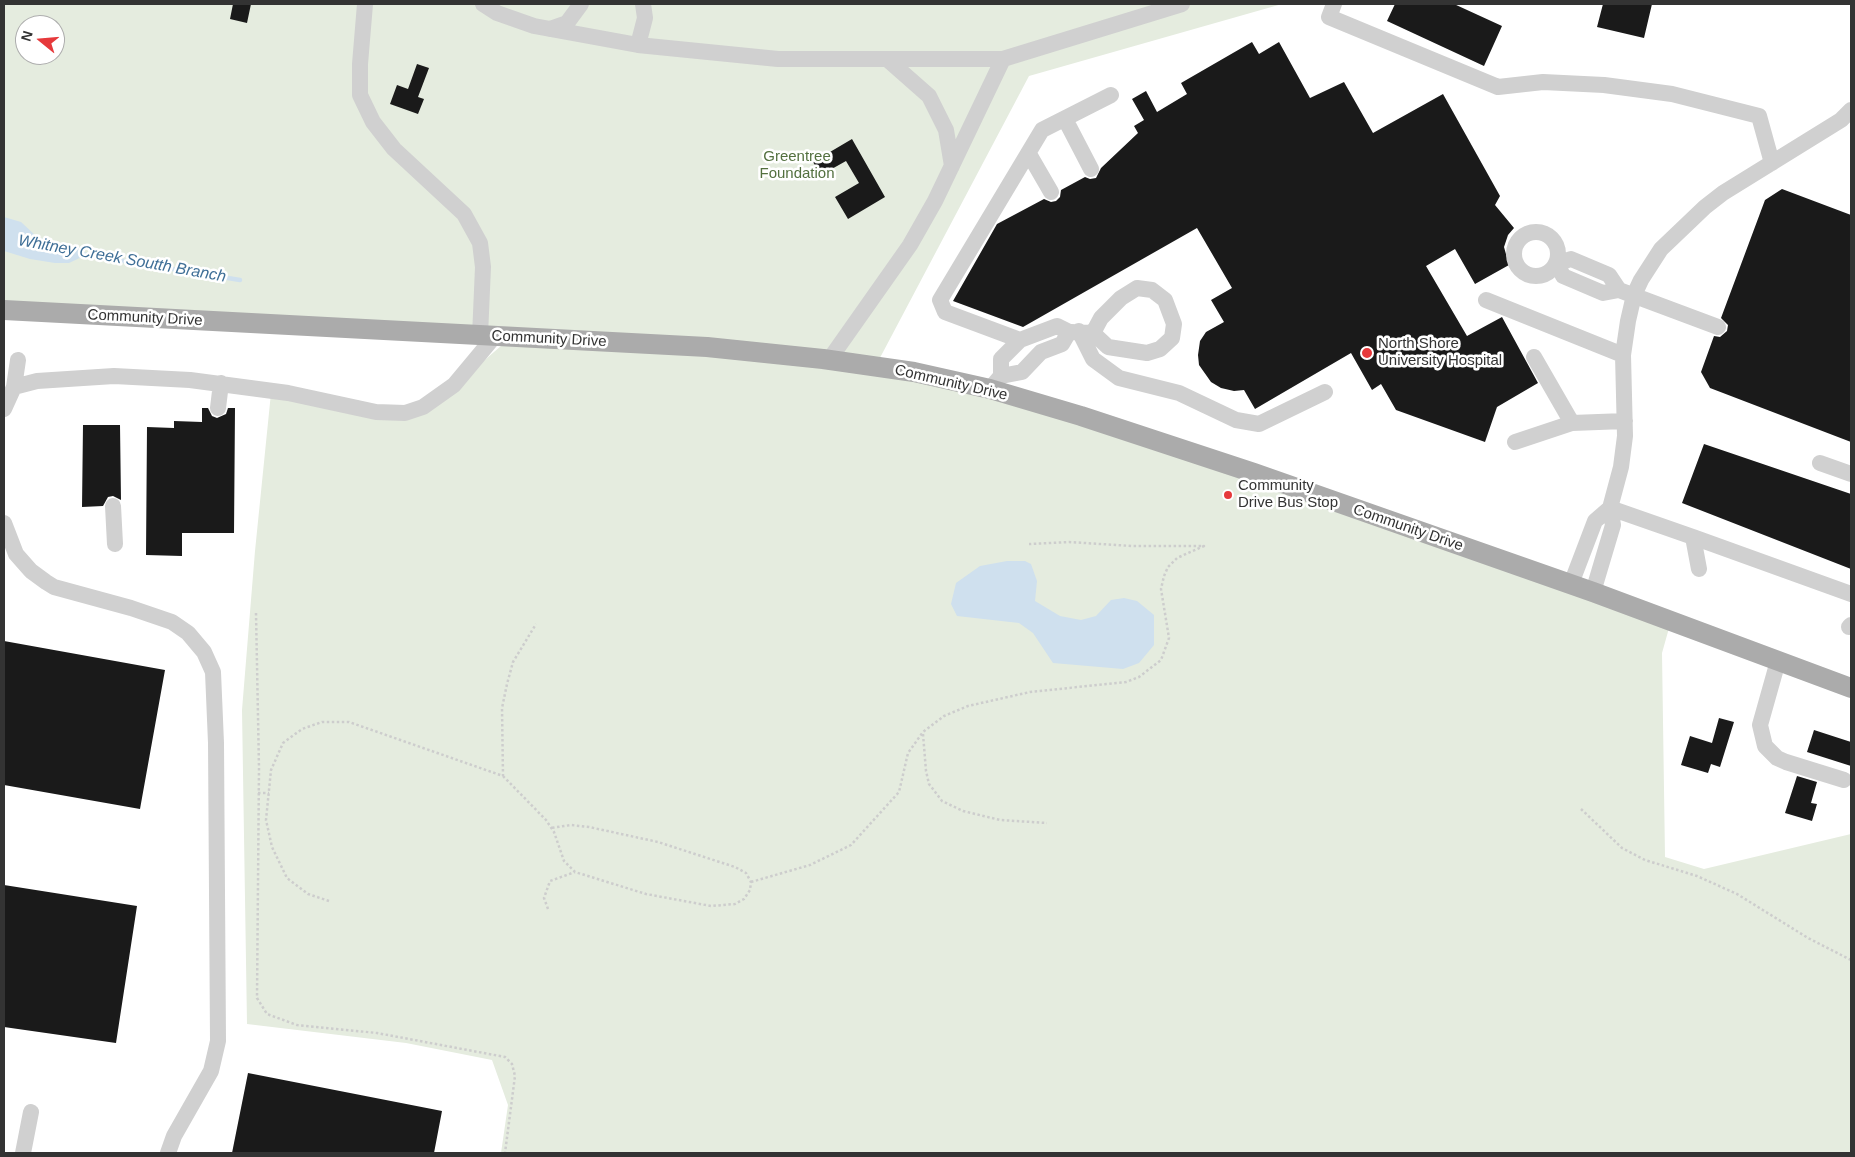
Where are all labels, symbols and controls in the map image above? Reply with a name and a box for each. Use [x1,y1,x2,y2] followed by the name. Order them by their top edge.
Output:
[15,15,65,65] north arrow
[17,29,36,43] text: N
[759,148,835,183] park label: Greentree Foundation
[17,231,227,287] water label: Whitney Creek Soutth Branch
[87,306,203,330] street label: Community Drive
[491,327,607,351] street label: Community Drive
[1378,335,1502,370] place label: North Shore University Hospital
[1360,346,1374,360] marker: North Shore University Hospital
[893,361,1009,405] street label: Community Drive
[1238,477,1338,512] place label: Community Drive Bus Stop
[1222,489,1234,501] marker: Community Drive Bus Stop
[1351,501,1465,555] street label: Community Drive

